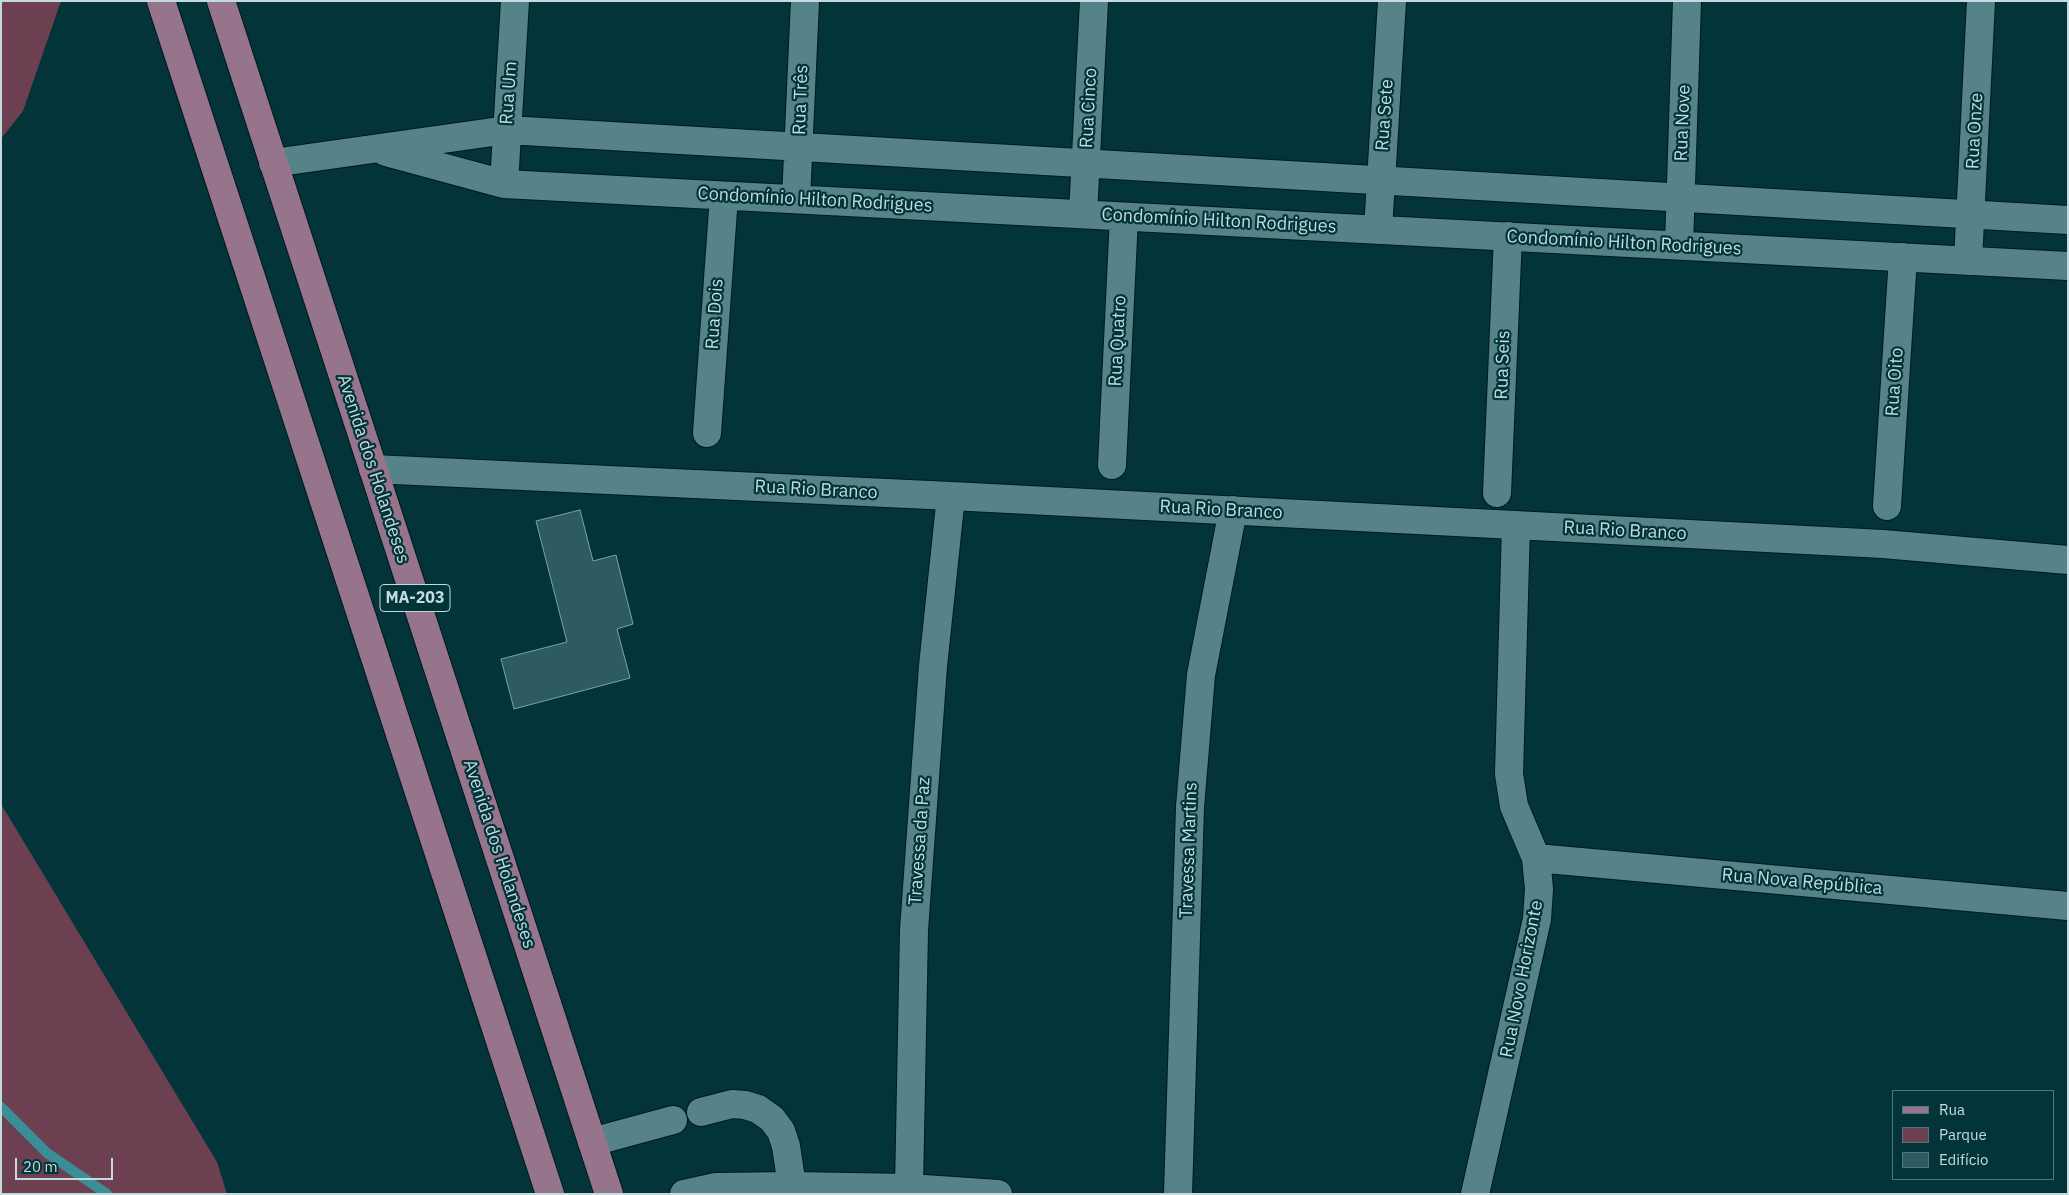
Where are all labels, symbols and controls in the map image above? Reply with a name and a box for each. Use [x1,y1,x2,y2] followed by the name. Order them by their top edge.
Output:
[496,61,522,125] street label: Rua Um
[789,65,813,135] street label: Rua Três
[1076,67,1102,149] street label: Rua Cinco
[1372,78,1398,152] street label: Rua Sete
[1671,84,1695,162] street label: Rua Nove
[1962,92,1988,170] street label: Rua Onze
[697,183,933,217] street label: Condomínio Hilton Rodrigues
[1101,204,1337,238] street label: Condomínio Hilton Rodrigues
[1506,226,1742,260] street label: Condomínio Hilton Rodrigues
[702,278,728,350] street label: Rua Dois
[1105,295,1131,387] street label: Rua Quatro
[1491,330,1515,400] street label: Rua Seis
[1882,347,1908,417] street label: Rua Oito
[332,372,414,566] street label: Avenida dos Holandeses
[754,476,878,504] street label: Rua Rio Branco
[1159,496,1283,524] street label: Rua Rio Branco
[1563,517,1687,545] street label: Rua Rio Branco
[380,584,450,612] road number: MA-203
[458,757,540,951] street label: Avenida dos Holandeses
[905,776,935,906] street label: Travessa da Paz
[1176,782,1202,918] street label: Travessa Martins
[1721,864,1883,900] street label: Rua Nova República
[1496,898,1548,1060] street label: Rua Novo Horizonte
[1892,1090,2054,1180] legend
[1939,1100,1965,1119] text: Rua
[1939,1125,1987,1144] text: Parque
[18,1148,115,1180] scale bar
[1939,1150,1988,1169] text: Edifício
[23,1157,58,1176] text: 20 m

